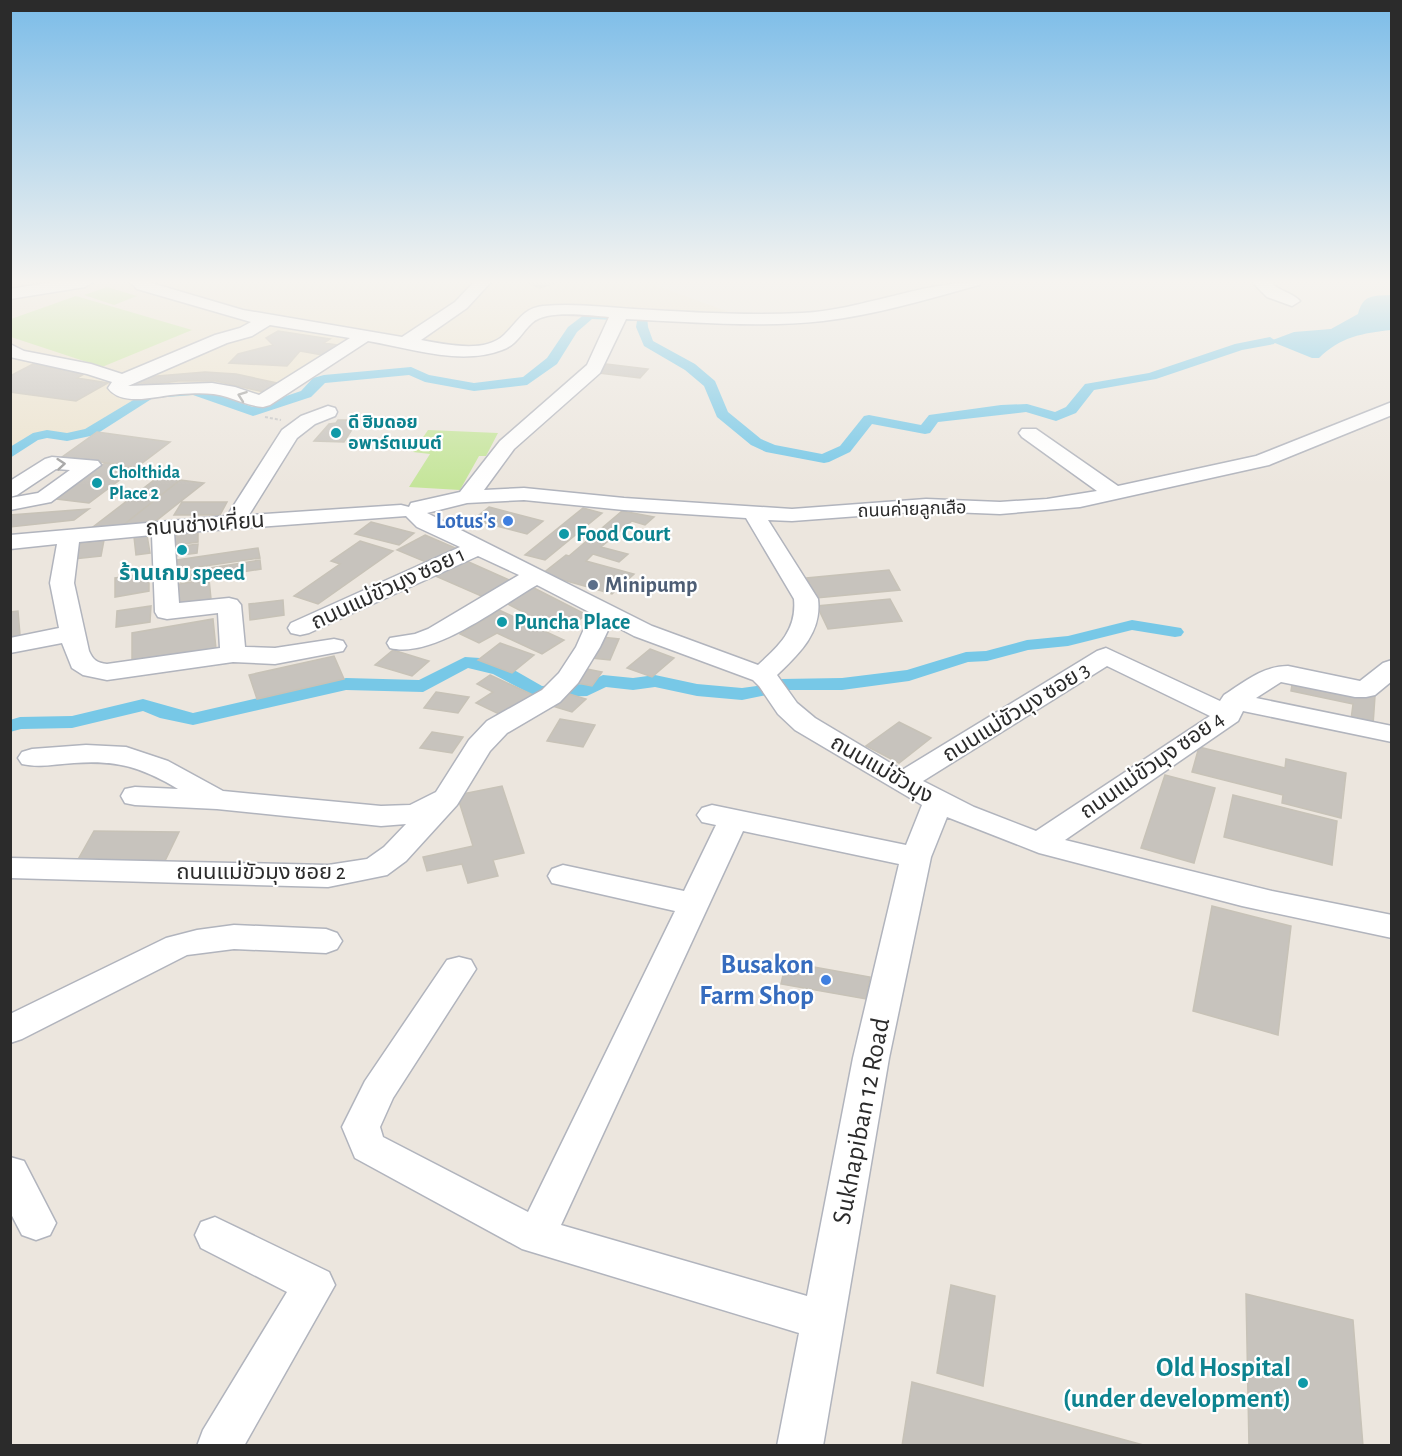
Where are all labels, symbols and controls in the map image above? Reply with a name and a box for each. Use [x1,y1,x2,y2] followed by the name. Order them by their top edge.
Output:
[238,391,248,404] one-way arrow
[348,413,442,453] place label: ดี ฮิมดอย อพาร์ตเมนต์
[329,426,343,440] marker: ดี ฮิมดอย อพาร์ตเมนต์
[56,458,66,471] one-way arrow
[109,464,180,503] place label: Cholthida Place 2
[90,476,104,490] marker: Cholthida Place 2
[857,498,967,523] street label: ถนนค่ายลูกเสือ
[144,504,265,539] street label: ถนนช่างเคี่ยน
[436,510,496,532] place label: Lotus's
[501,514,515,528] marker: Lotus's
[576,523,671,545] place label: Food Court
[557,527,571,541] marker: Food Court
[307,542,469,635] street label: ถนนแม่ขัวมุง ซอย 1
[175,543,189,557] marker: ร้านเกม speed
[119,562,245,584] place label: ร้านเกม speed
[605,574,697,596] place label: Minipump
[586,578,600,592] marker: Minipump
[514,611,630,633] place label: Puncha Place
[495,615,509,629] marker: Puncha Place
[938,657,1094,768] street label: ถนนแม่ขัวมุง ซอย 3
[1075,706,1229,824] street label: ถนนแม่ขัวมุง ซอย 4
[826,730,938,809] street label: ถนนแม่ขัวมุง
[176,860,346,885] street label: ถนนแม่ขัวมุง ซอย 2
[699,951,814,1009] place label: Busakon Farm Shop
[819,973,833,987] marker: Busakon Farm Shop
[828,1015,894,1227] street label: Sukhapiban 12 Road
[1063,1354,1291,1412] place label: Old Hospital (under development)
[1296,1376,1310,1390] marker: Old Hospital (under development)

